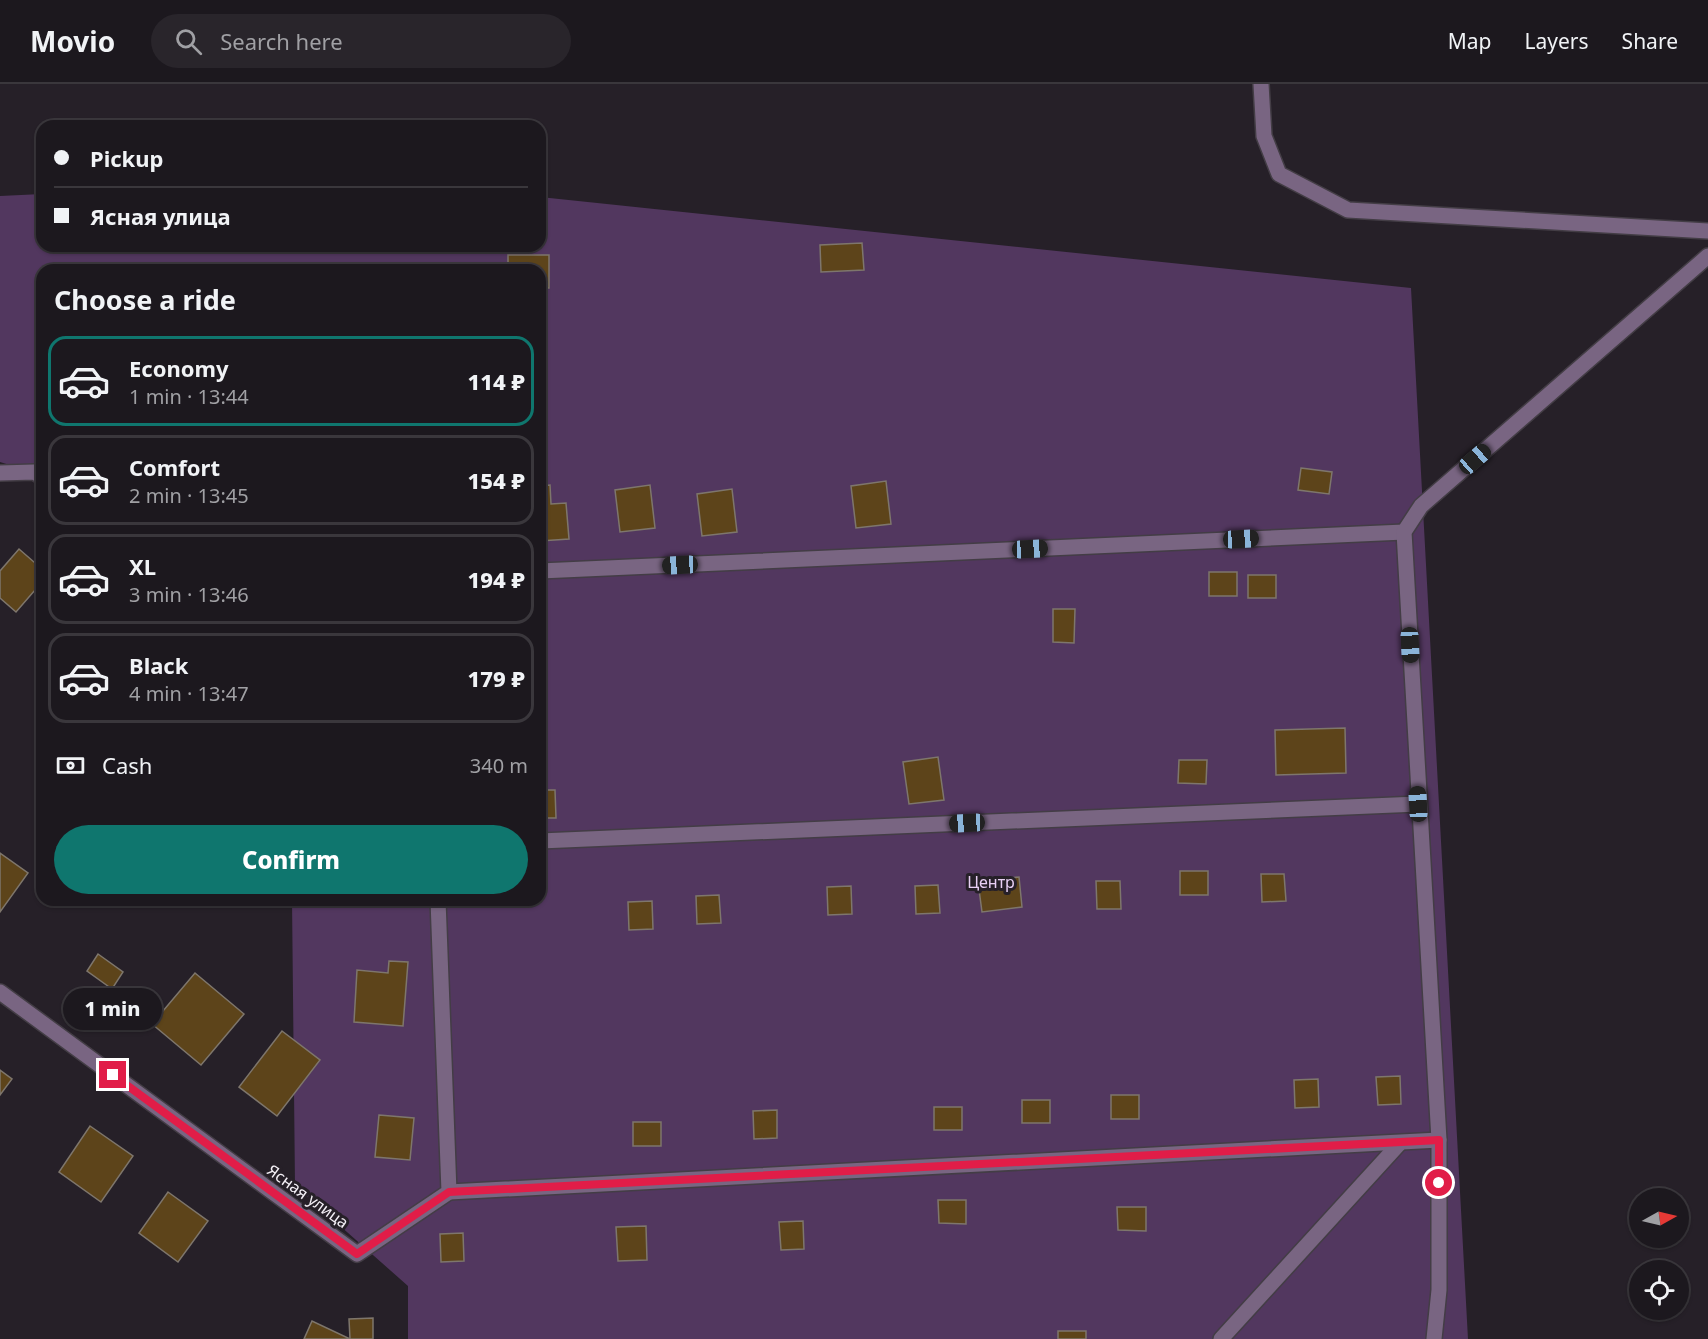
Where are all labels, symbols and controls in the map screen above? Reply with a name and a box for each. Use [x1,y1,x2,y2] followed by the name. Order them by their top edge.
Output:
[151,14,571,68] search box
[30,22,115,60] text: Movio
[172,25,205,58] icon: search
[220,26,343,56] text: Search here
[1448,27,1492,55] text: Map
[1525,27,1589,55] text: Layers
[1622,27,1678,55] text: Share
[90,143,163,173] text: Pickup
[90,201,231,231] text: Ясная улица
[54,281,236,318] text: Choose a ride
[129,353,228,383] text: Economy
[57,354,111,408] icon: car
[468,366,525,396] text: 114 ₽
[129,383,249,410] text: 1 min · 13:44
[1456,440,1494,478] car
[129,452,220,482] text: Comfort
[57,453,111,507] icon: car
[468,465,525,495] text: 154 ₽
[129,482,249,509] text: 2 min · 13:45
[1223,529,1259,549] car
[1012,539,1048,559] car
[129,551,156,581] text: XL
[57,552,111,606] icon: car
[662,555,698,575] car
[468,564,525,594] text: 194 ₽
[129,581,249,608] text: 3 min · 13:46
[1400,627,1420,663] car
[129,650,188,680] text: Black
[57,651,111,705] icon: car
[468,663,525,693] text: 179 ₽
[129,680,249,707] text: 4 min · 13:47
[54,749,87,782] icon: cash
[102,750,152,780] text: Cash
[470,752,528,779] text: 340 m
[1408,786,1428,822] car
[949,813,985,833] car
[54,825,528,894] button: Confirm
[967,871,1015,893] park label: Центр
[63,988,162,1030] callout: 1 min
[85,995,140,1022] text: 1 min
[99,1061,126,1088] route end
[263,1159,353,1233] street label: Ясная улица
[1425,1169,1452,1196] route start
[1629,1188,1689,1248] north arrow
[1629,1188,1689,1320] map controls
[1629,1260,1689,1320] button: locate

